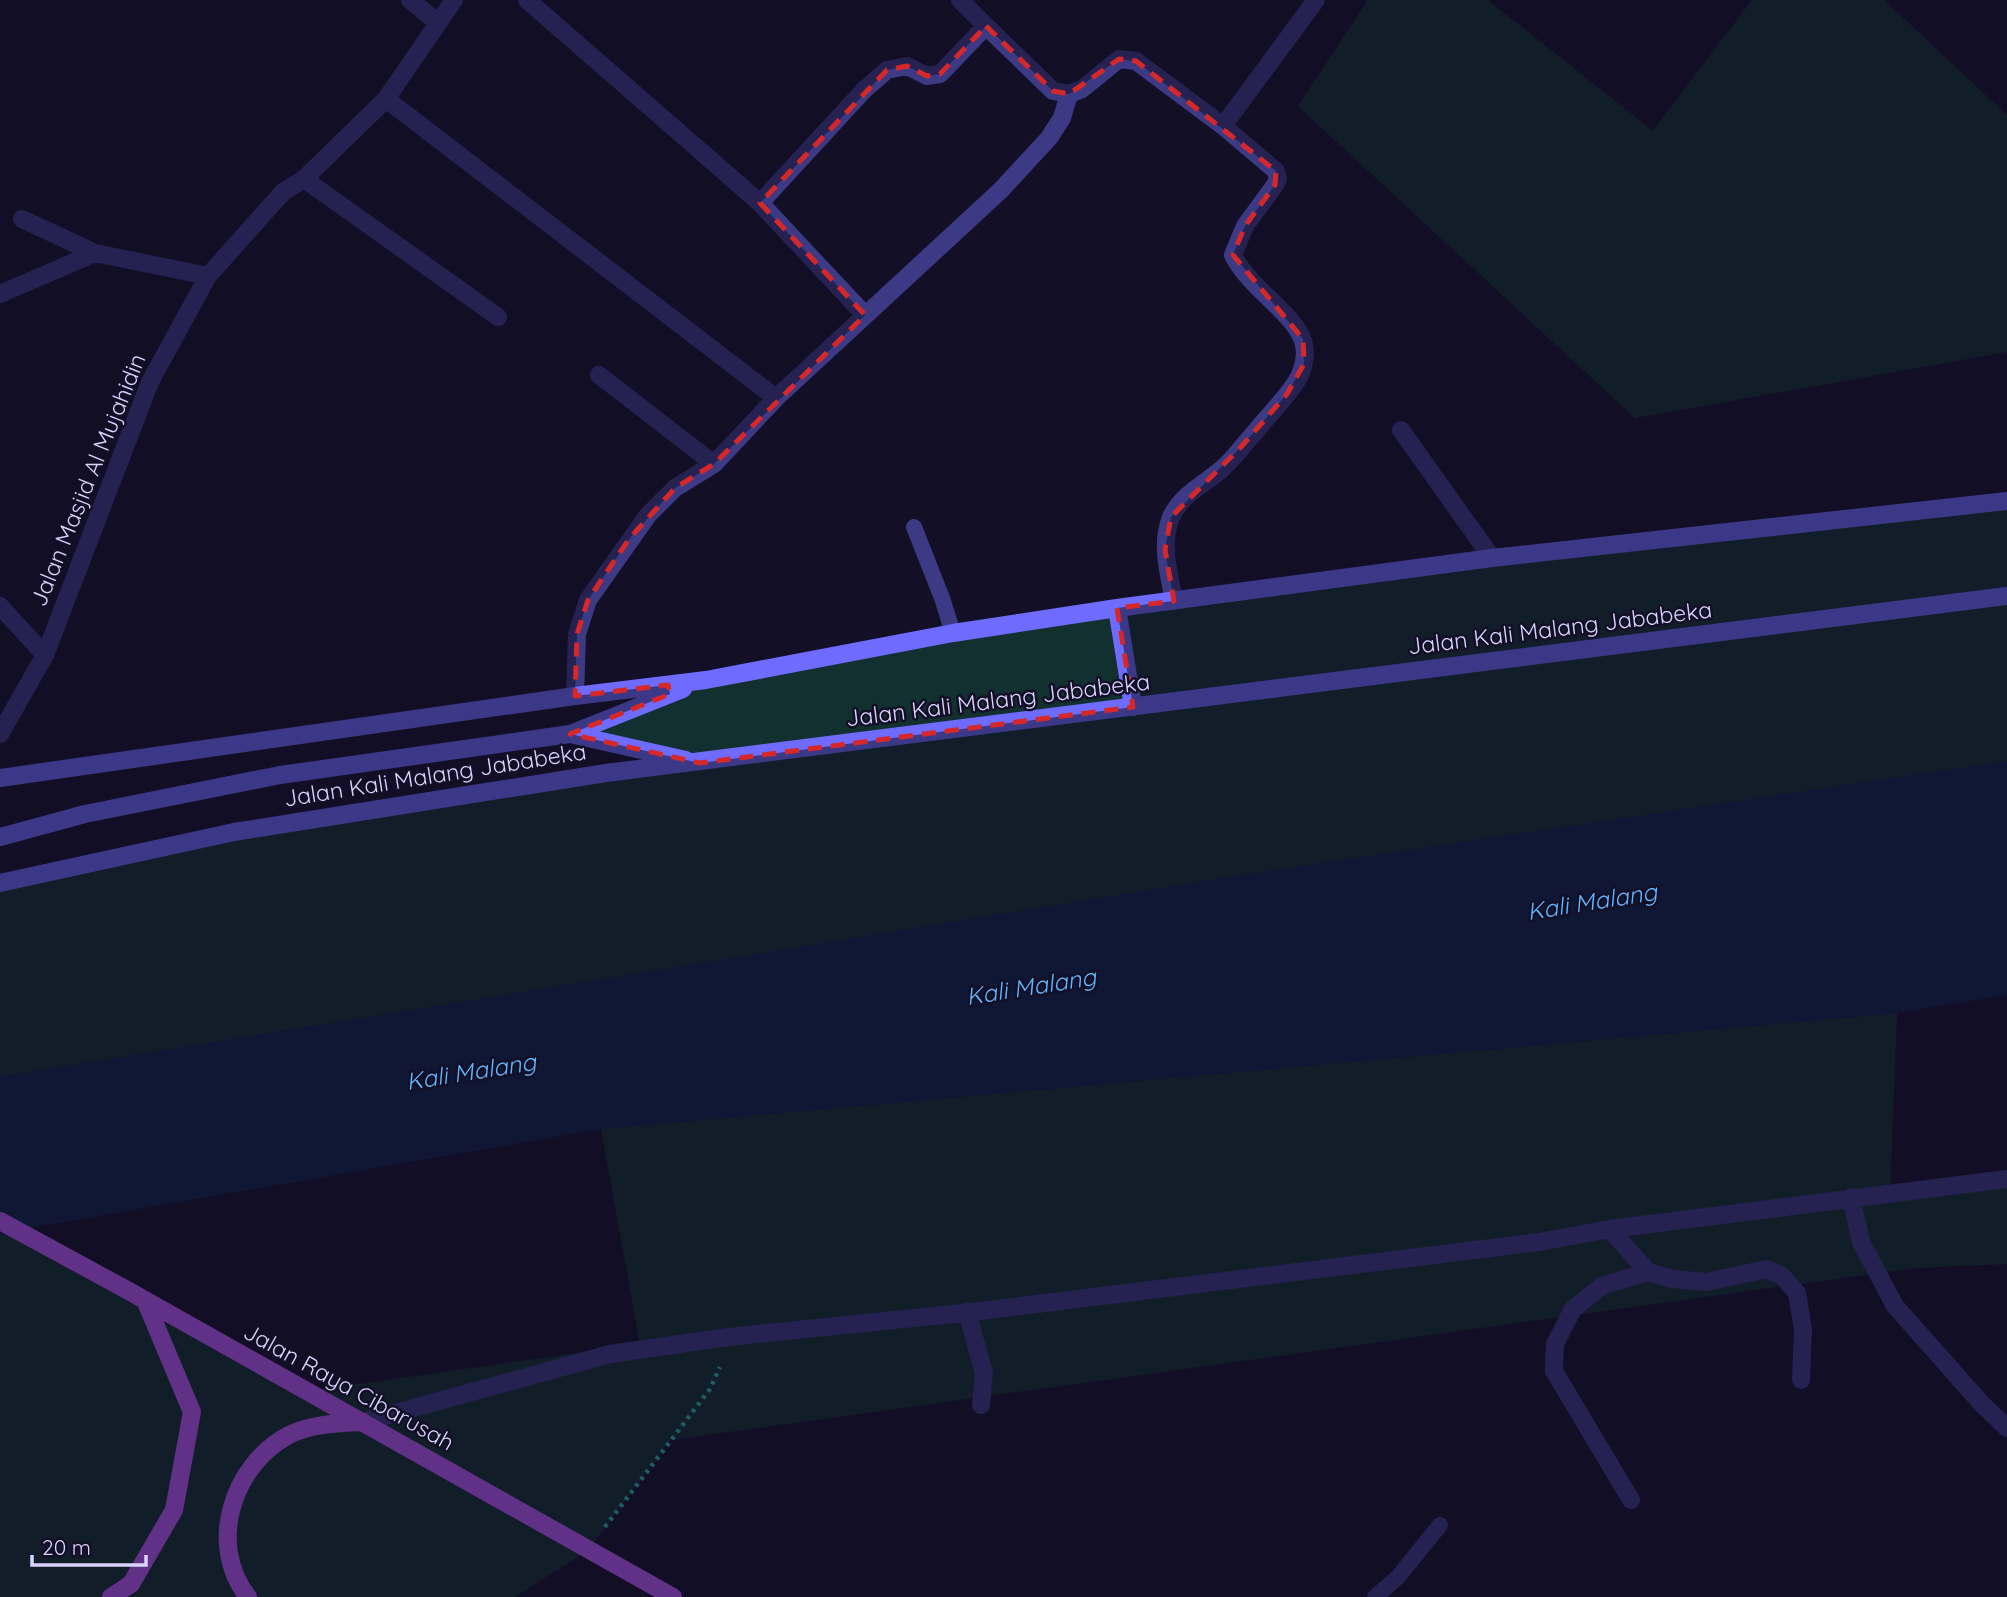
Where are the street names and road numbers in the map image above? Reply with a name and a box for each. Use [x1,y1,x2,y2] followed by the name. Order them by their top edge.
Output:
[24,349,152,610] street label: Jalan Masjid Al Mujahidin
[1406,594,1714,661] street label: Jalan Kali Malang Jababeka
[844,666,1152,733] street label: Jalan Kali Malang Jababeka
[282,736,588,813] street label: Jalan Kali Malang Jababeka
[239,1317,460,1457] street label: Jalan Raya Cibarusah

